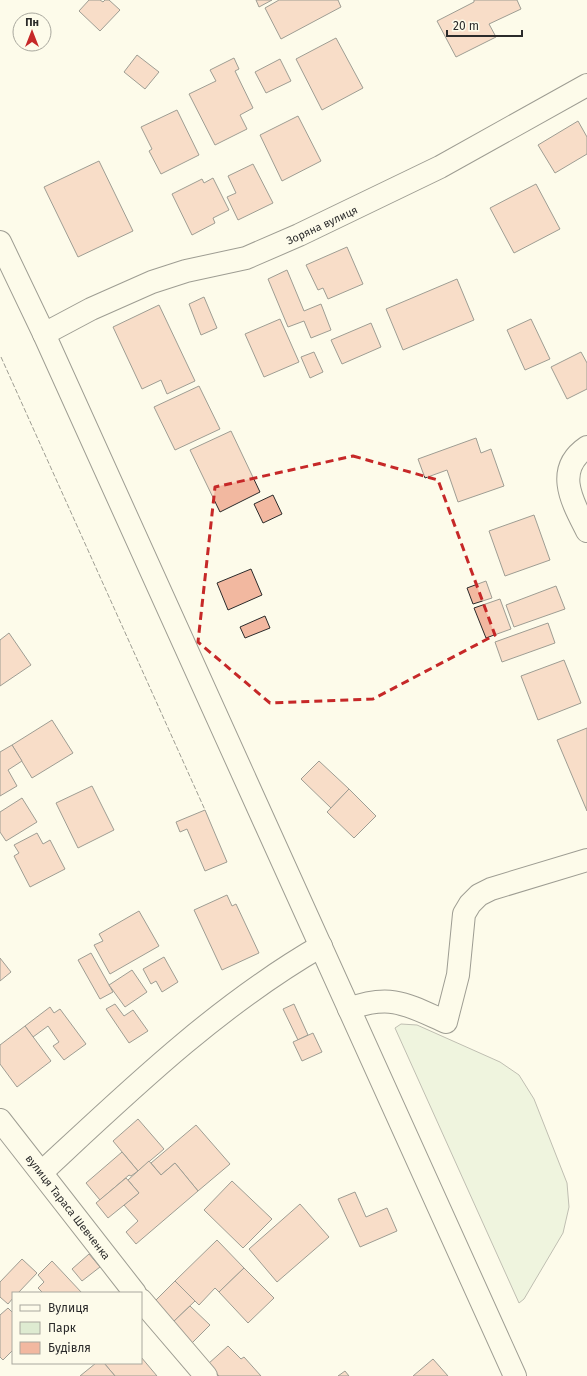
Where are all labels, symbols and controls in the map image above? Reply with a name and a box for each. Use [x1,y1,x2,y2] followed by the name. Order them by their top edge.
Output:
[12,12,52,52] north arrow
[447,12,522,38] scale bar
[25,16,39,29] text: Пн
[453,19,479,33] text: 20 m
[285,203,360,248] street label: Зоряна вулиця
[23,1152,113,1262] street label: вулиця Тараса Шевченка
[12,1292,142,1364] legend
[48,1301,89,1315] text: Вулиця
[48,1321,77,1335] text: Парк
[48,1341,91,1355] text: Будівля

